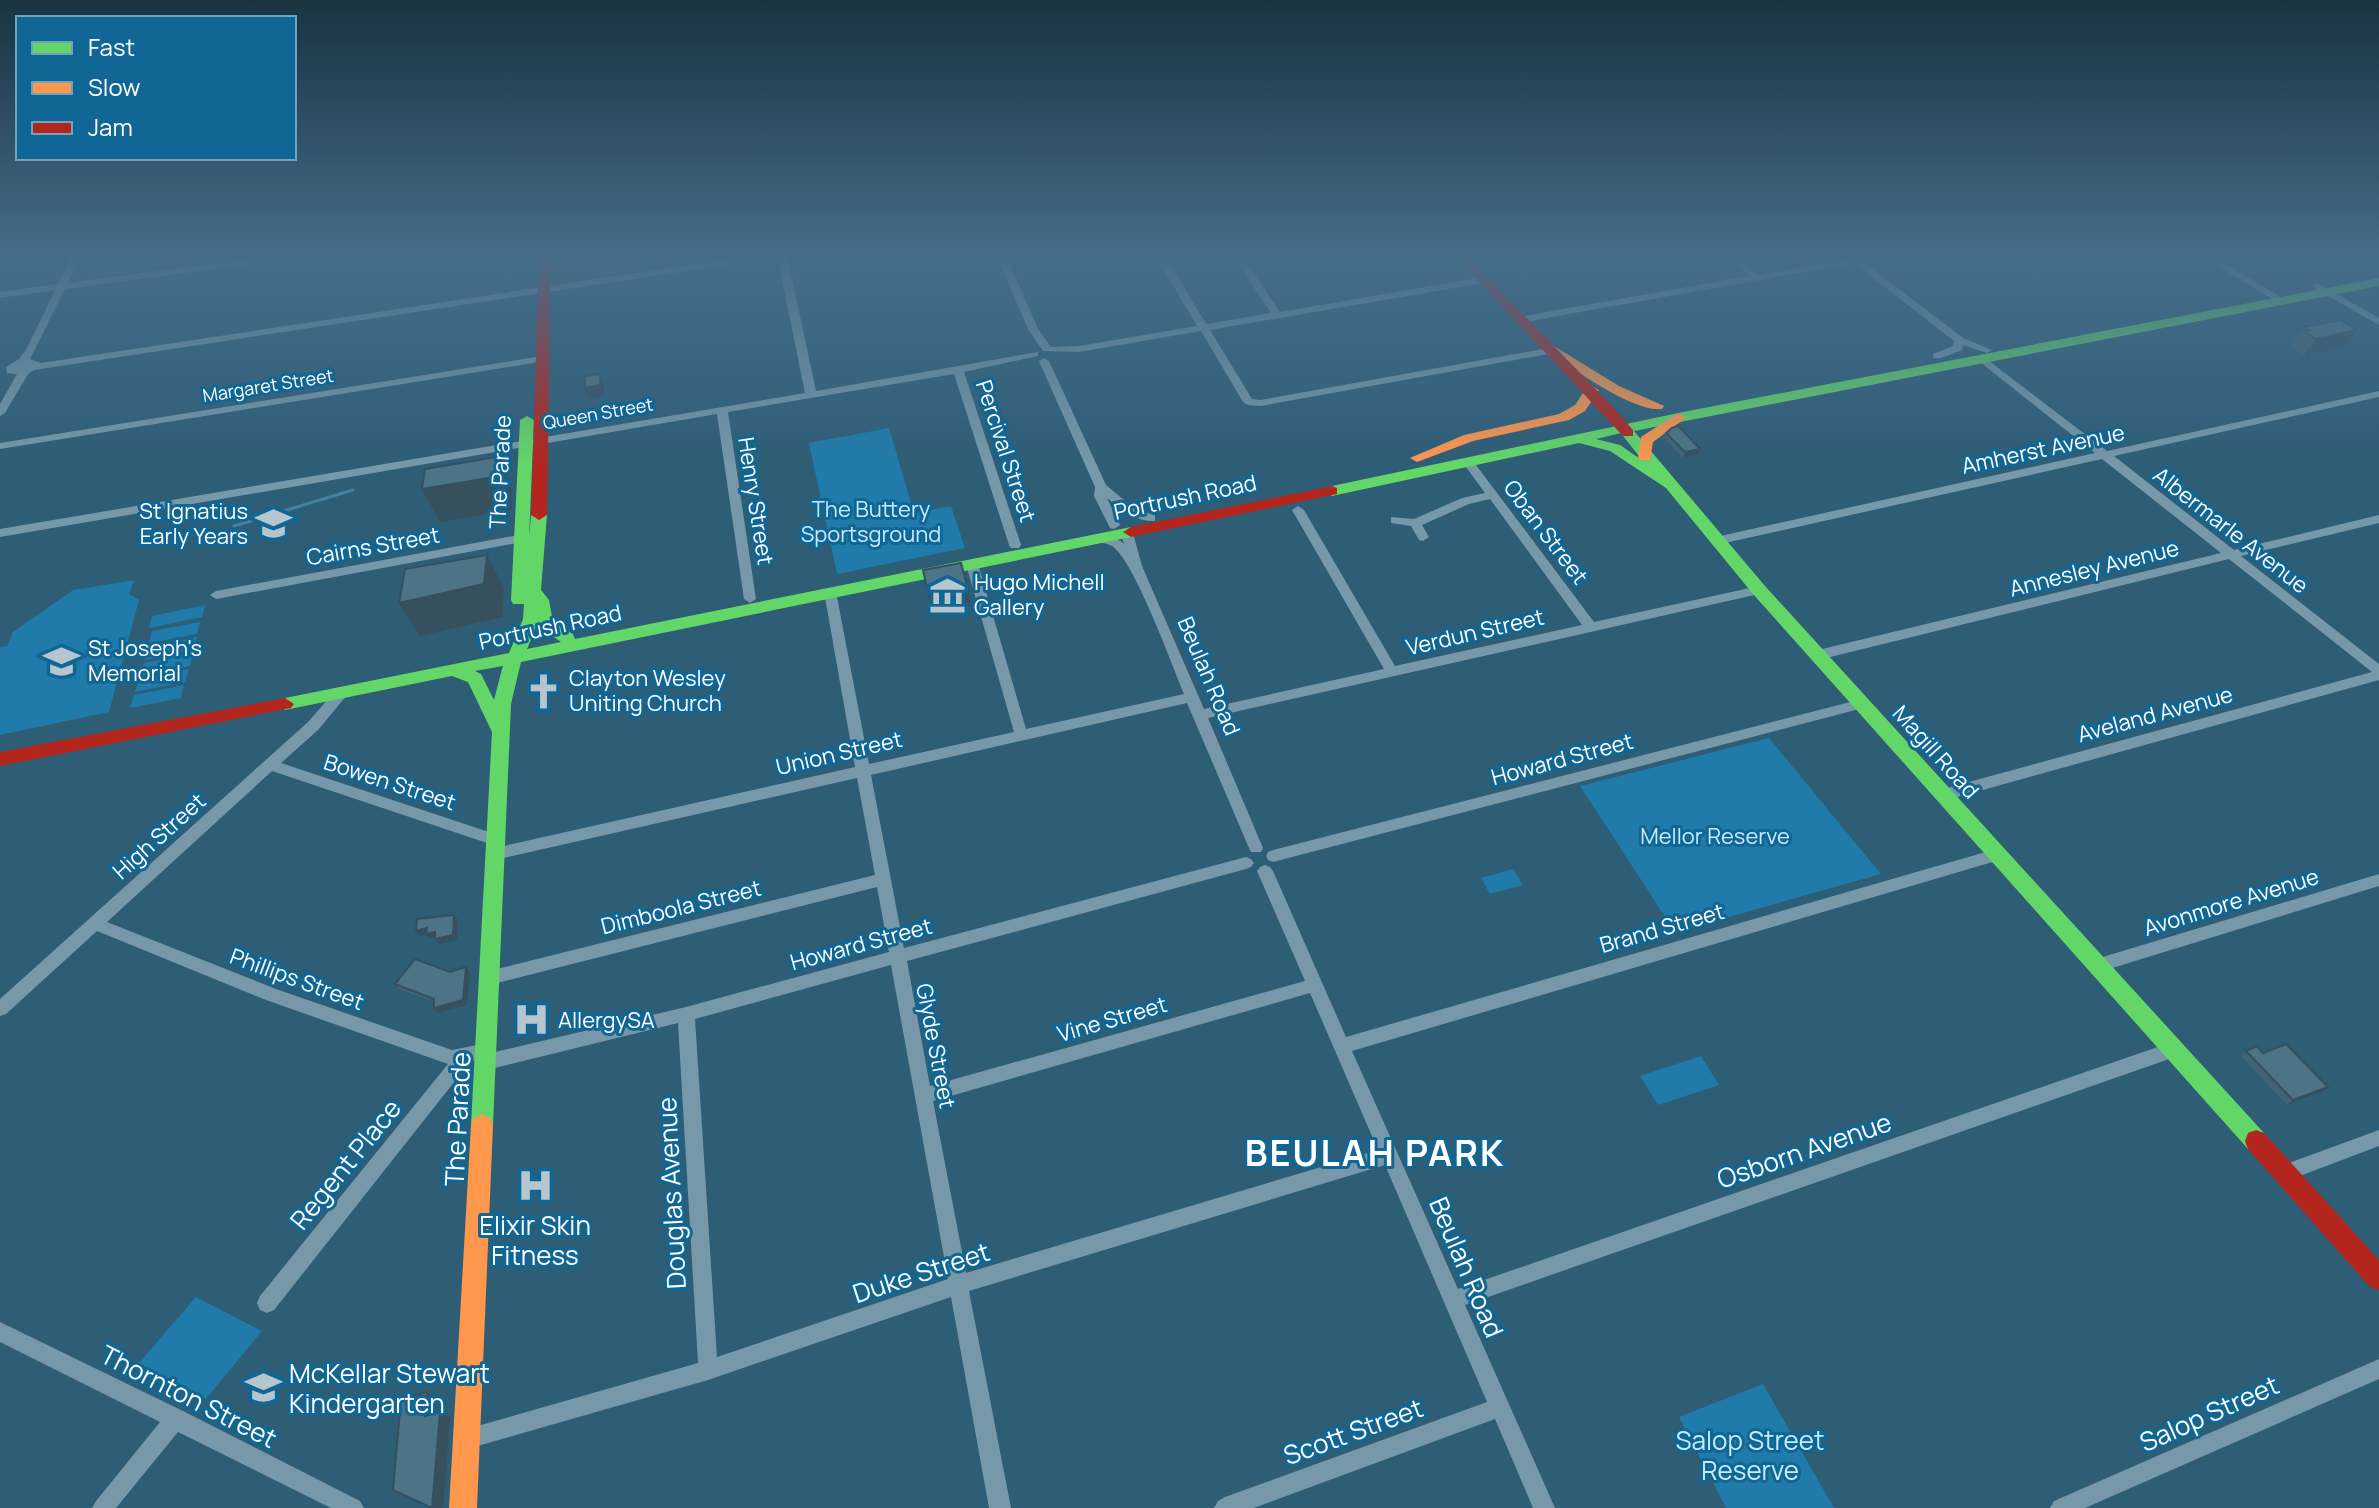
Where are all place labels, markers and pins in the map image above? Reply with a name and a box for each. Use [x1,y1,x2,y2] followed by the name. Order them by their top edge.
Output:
[139,496,248,551] place label: St Ignatius Early Years
[255,505,293,543] school or university icon: St Ignatius Early Years
[974,567,1105,622] place label: Hugo Michell Gallery
[929,576,967,614] museum icon: Hugo Michell Gallery
[88,633,202,688] place label: St Joseph's Memorial
[43,642,81,680] school or university icon: St Joseph's Memorial
[569,663,726,718] place label: Clayton Wesley Uniting Church
[524,672,562,710] church icon: Clayton Wesley Uniting Church
[513,1001,551,1039] hospital icon: AllergySA
[558,1005,655,1035] place label: AllergySA
[516,1167,554,1205] hospital icon: Elixir Skin Fitness
[479,1207,591,1273] place label: Elixir Skin Fitness
[289,1355,490,1421] place label: McKellar Stewart Kindergarten
[244,1369,282,1407] school or university icon: McKellar Stewart Kindergarten

